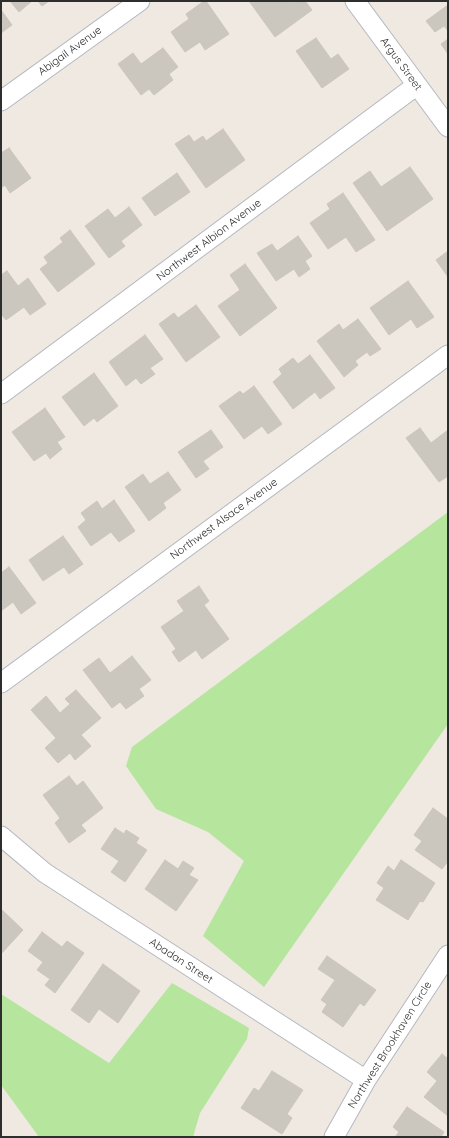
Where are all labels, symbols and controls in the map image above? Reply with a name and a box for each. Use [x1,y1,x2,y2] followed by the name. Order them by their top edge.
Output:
[36,24,104,78] street label: Abigail Avenue
[377,35,425,93] street label: Argus Street
[154,196,264,284] street label: Northwest Albion Avenue
[168,476,280,562] street label: Northwest Alsace Avenue
[147,936,215,986] street label: Abadan Street
[345,979,435,1111] street label: Northwest Brookhaven Circle

